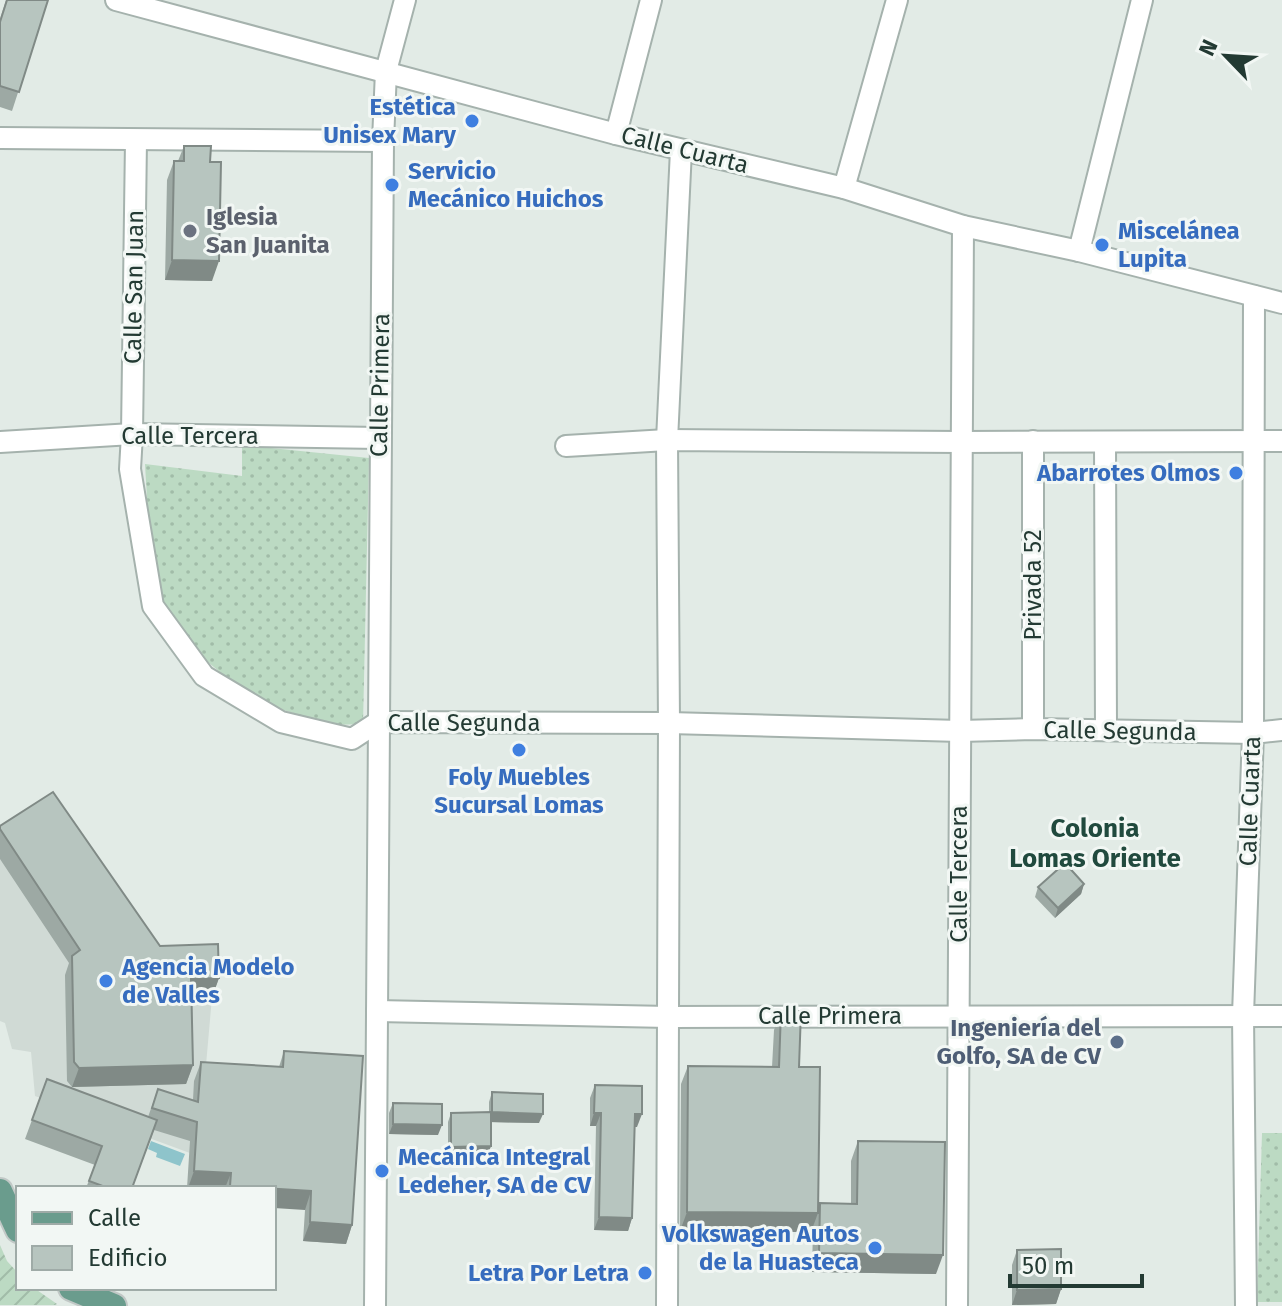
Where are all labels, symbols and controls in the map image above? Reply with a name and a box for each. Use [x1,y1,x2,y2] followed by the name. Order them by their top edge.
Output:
[1186,16,1266,96] north arrow
[1193,35,1224,60] text: N
[323,93,457,149] place label: Estética Unisex Mary
[463,112,481,130] marker: Estética Unisex Mary
[618,121,752,179] street label: Calle Cuarta
[408,157,604,213] place label: Servicio Mecánico Huichos
[383,176,401,194] marker: Servicio Mecánico Huichos
[206,203,330,259] place label: Iglesia San Juanita
[119,210,149,364] street label: Calle San Juan
[1118,217,1240,273] place label: Miscelánea Lupita
[181,222,199,240] marker: Iglesia San Juanita
[1093,236,1111,254] marker: Miscelánea Lupita
[365,313,395,457] street label: Calle Primera
[121,422,259,450] street label: Calle Tercera
[1036,459,1220,487] place label: Abarrotes Olmos
[1227,464,1245,482] marker: Abarrotes Olmos
[1019,529,1047,641] street label: Privada 52
[387,709,541,737] street label: Calle Segunda
[1043,716,1197,746] street label: Calle Segunda
[1234,735,1266,867] street label: Calle Cuarta
[510,741,528,759] marker: Foly Muebles Sucursal Lomas
[434,763,604,819] place label: Foly Muebles Sucursal Lomas
[945,805,973,943] street label: Calle Tercera
[1009,813,1181,874] district label: Colonia Lomas Oriente
[121,953,295,1009] place label: Agencia Modelo de Valles
[97,972,115,990] marker: Agencia Modelo de Valles
[758,1002,902,1030] street label: Calle Primera
[937,1014,1102,1070] place label: Ingeniería del Golfo, SA de CV
[1108,1033,1126,1051] marker: Ingeniería del Golfo, SA de CV
[398,1143,592,1199] place label: Mecánica Integral Ledeher, SA de CV
[373,1162,391,1180] marker: Mecánica Integral Ledeher, SA de CV
[16,1186,276,1290] legend
[88,1204,141,1232] text: Calle
[661,1220,859,1276] place label: Volkswagen Autos de la Huasteca
[1010,1238,1142,1288] scale bar
[866,1239,884,1257] marker: Volkswagen Autos de la Huasteca
[88,1244,168,1272] text: Edificio
[1022,1252,1074,1280] text: 50 m
[468,1259,629,1287] place label: Letra Por Letra
[636,1264,654,1282] marker: Letra Por Letra

